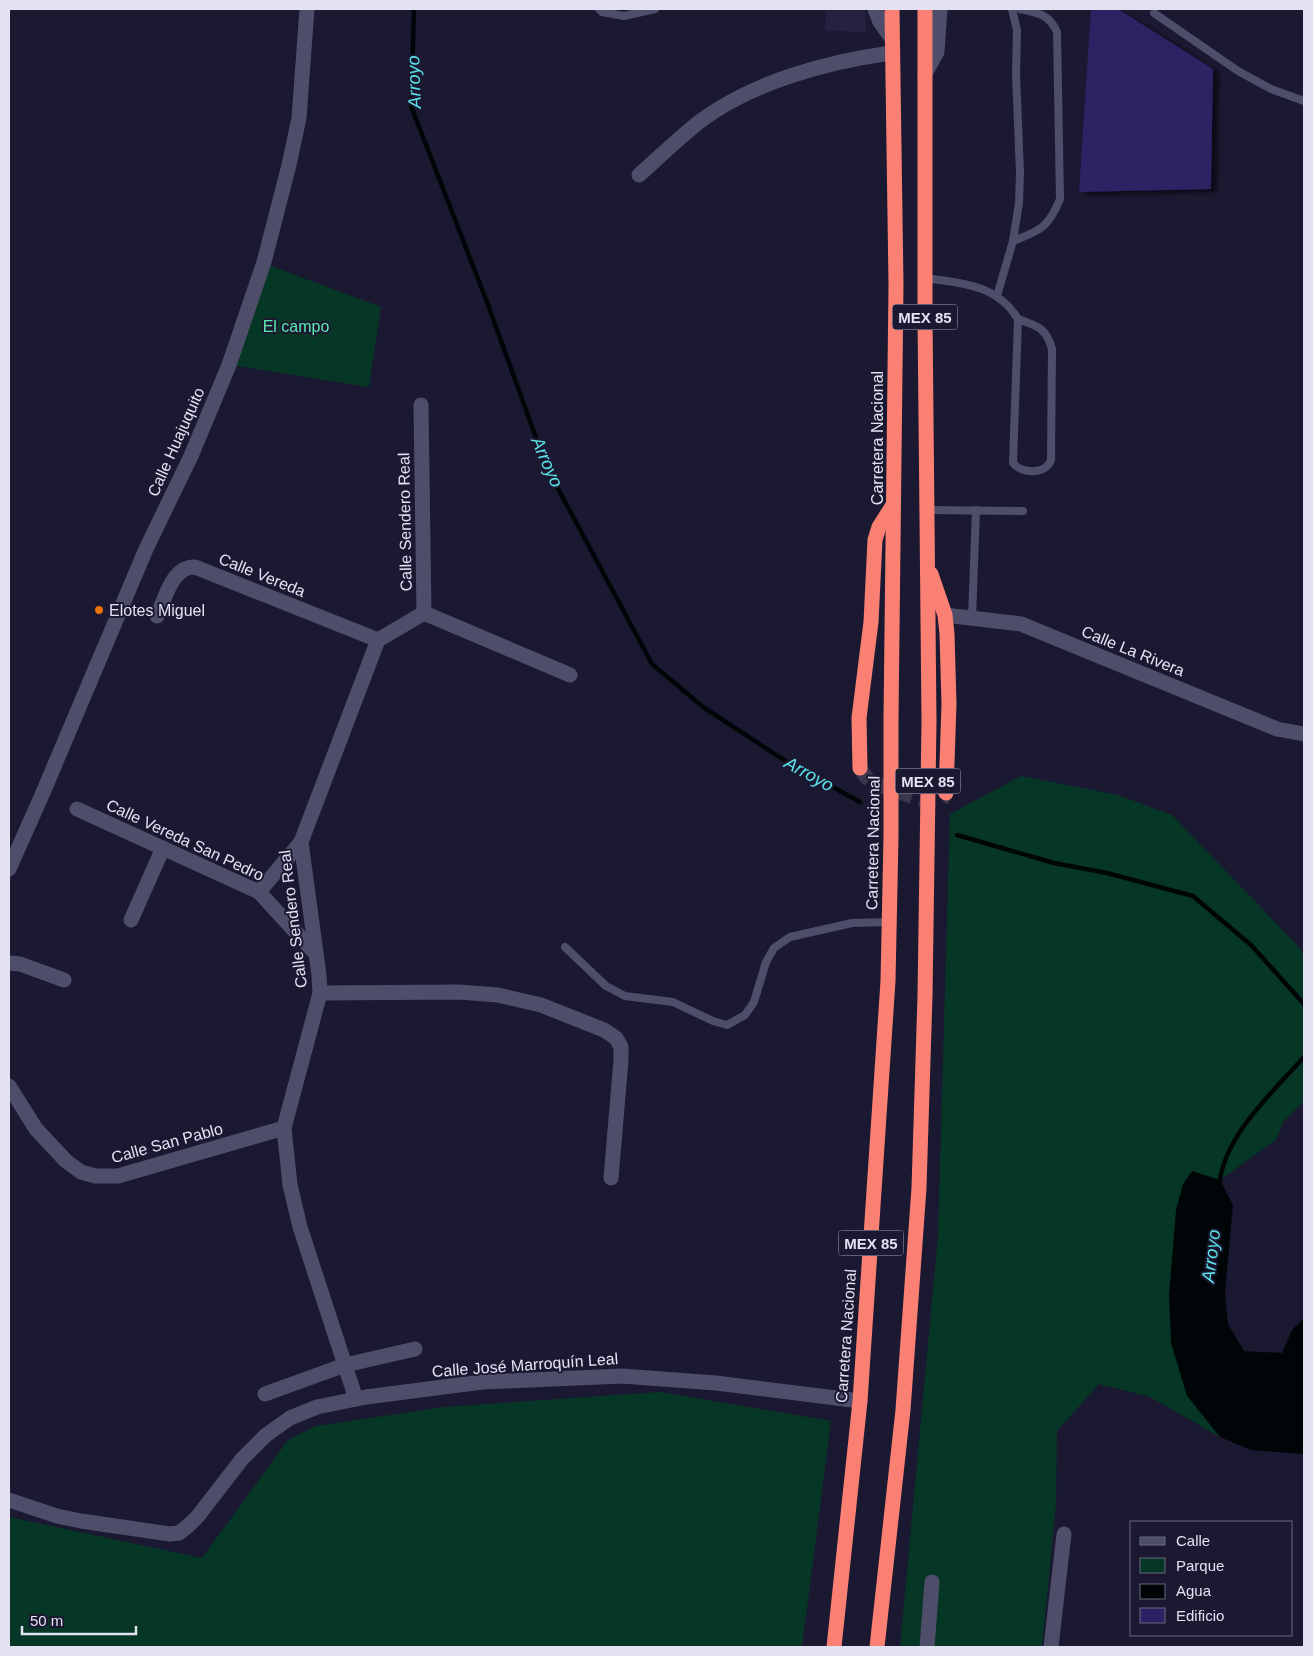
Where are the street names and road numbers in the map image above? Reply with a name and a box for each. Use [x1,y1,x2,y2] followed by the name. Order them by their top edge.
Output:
[892,304,958,330] road number: MEX 85
[869,371,886,505] street label: Carretera Nacional
[144,385,208,499] street label: Calle Huajuquito
[395,452,415,592] street label: Calle Sendero Real
[216,550,308,600] street label: Calle Vereda
[1079,623,1187,679] street label: Calle La Rivera
[896,768,960,794] road number: MEX 85
[863,776,883,910] street label: Carretera Nacional
[104,796,266,884] street label: Calle Vereda San Pedro
[276,849,310,989] street label: Calle Sendero Real
[109,1120,225,1166] street label: Calle San Pablo
[838,1230,904,1256] road number: MEX 85
[833,1268,859,1404] street label: Carretera Nacional
[431,1350,619,1380] street label: Calle José Marroquín Leal

